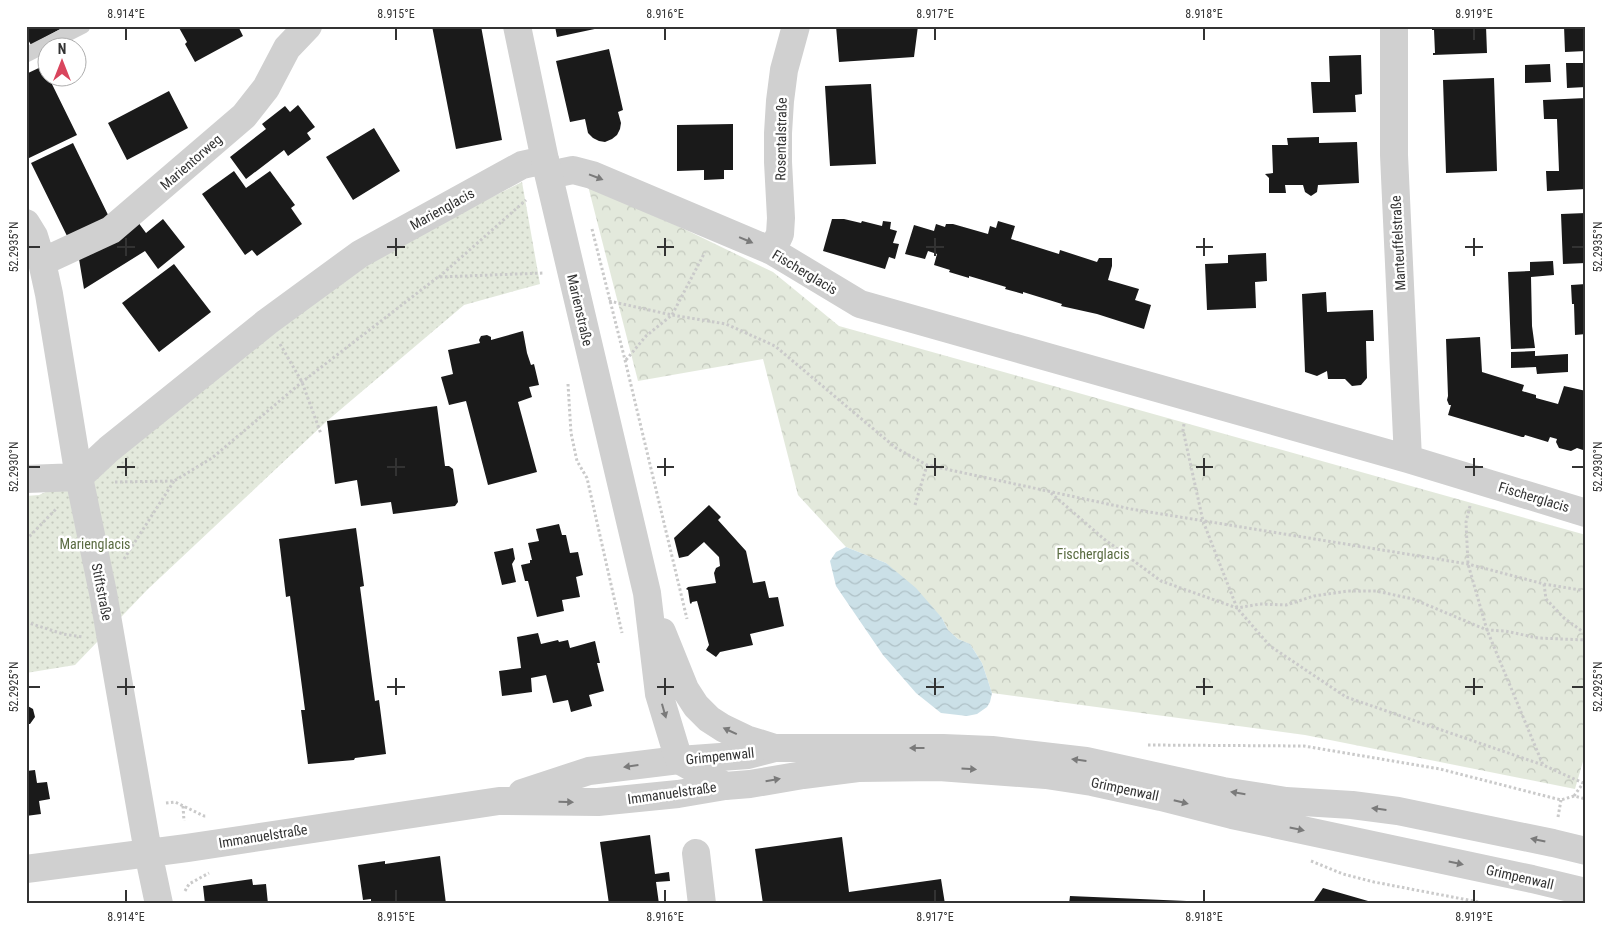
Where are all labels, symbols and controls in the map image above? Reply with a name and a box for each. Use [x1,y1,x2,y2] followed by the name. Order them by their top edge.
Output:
[107,7,145,21] text: 8.914°E
[377,7,415,21] text: 8.915°E
[646,7,684,21] text: 8.916°E
[916,7,954,21] text: 8.917°E
[1185,7,1223,21] text: 8.918°E
[1455,7,1493,21] text: 8.919°E
[38,38,88,88] north arrow
[58,41,66,57] text: N
[772,97,790,181] street label: Rosentalstraße
[157,131,225,193] street label: Marientorweg
[589,173,604,181] one-way arrow
[407,185,477,233] street label: Marienglacis
[1387,195,1408,291] street label: Manteuffelstraße
[7,222,21,272] text: 52.2935°N
[1591,222,1605,272] text: 52.2935°N
[739,236,754,244] one-way arrow
[770,246,840,298] street label: Fischerglacis
[564,273,596,348] street label: Marienstraße
[7,442,21,492] text: 52.2930°N
[1591,442,1605,492] text: 52.2930°N
[1497,479,1571,515] street label: Fischerglacis
[60,536,131,552] park label: Marienglacis
[1056,546,1130,562] park label: Fischerglacis
[89,562,115,623] street label: Stiftstraße
[7,662,21,712] text: 52.2925°N
[1591,662,1605,712] text: 52.2925°N
[660,703,668,718] one-way arrow
[723,727,737,735] one-way arrow
[685,744,755,768] street label: Grimpenwall
[909,744,925,752] one-way arrow
[1071,756,1087,764] one-way arrow
[623,762,639,770] one-way arrow
[962,765,978,773] one-way arrow
[1090,774,1160,804] street label: Grimpenwall
[765,776,781,784] one-way arrow
[626,779,718,807] street label: Immanuelstraße
[1230,789,1246,797] one-way arrow
[558,798,574,806] one-way arrow
[1174,798,1189,806] one-way arrow
[1371,805,1387,813] one-way arrow
[217,821,309,851] street label: Immanuelstraße
[1290,825,1305,833] one-way arrow
[1530,835,1546,843] one-way arrow
[1449,859,1465,867] one-way arrow
[1485,861,1555,893] street label: Grimpenwall
[107,910,145,924] text: 8.914°E
[377,910,415,924] text: 8.915°E
[646,910,684,924] text: 8.916°E
[916,910,954,924] text: 8.917°E
[1185,910,1223,924] text: 8.918°E
[1455,910,1493,924] text: 8.919°E

